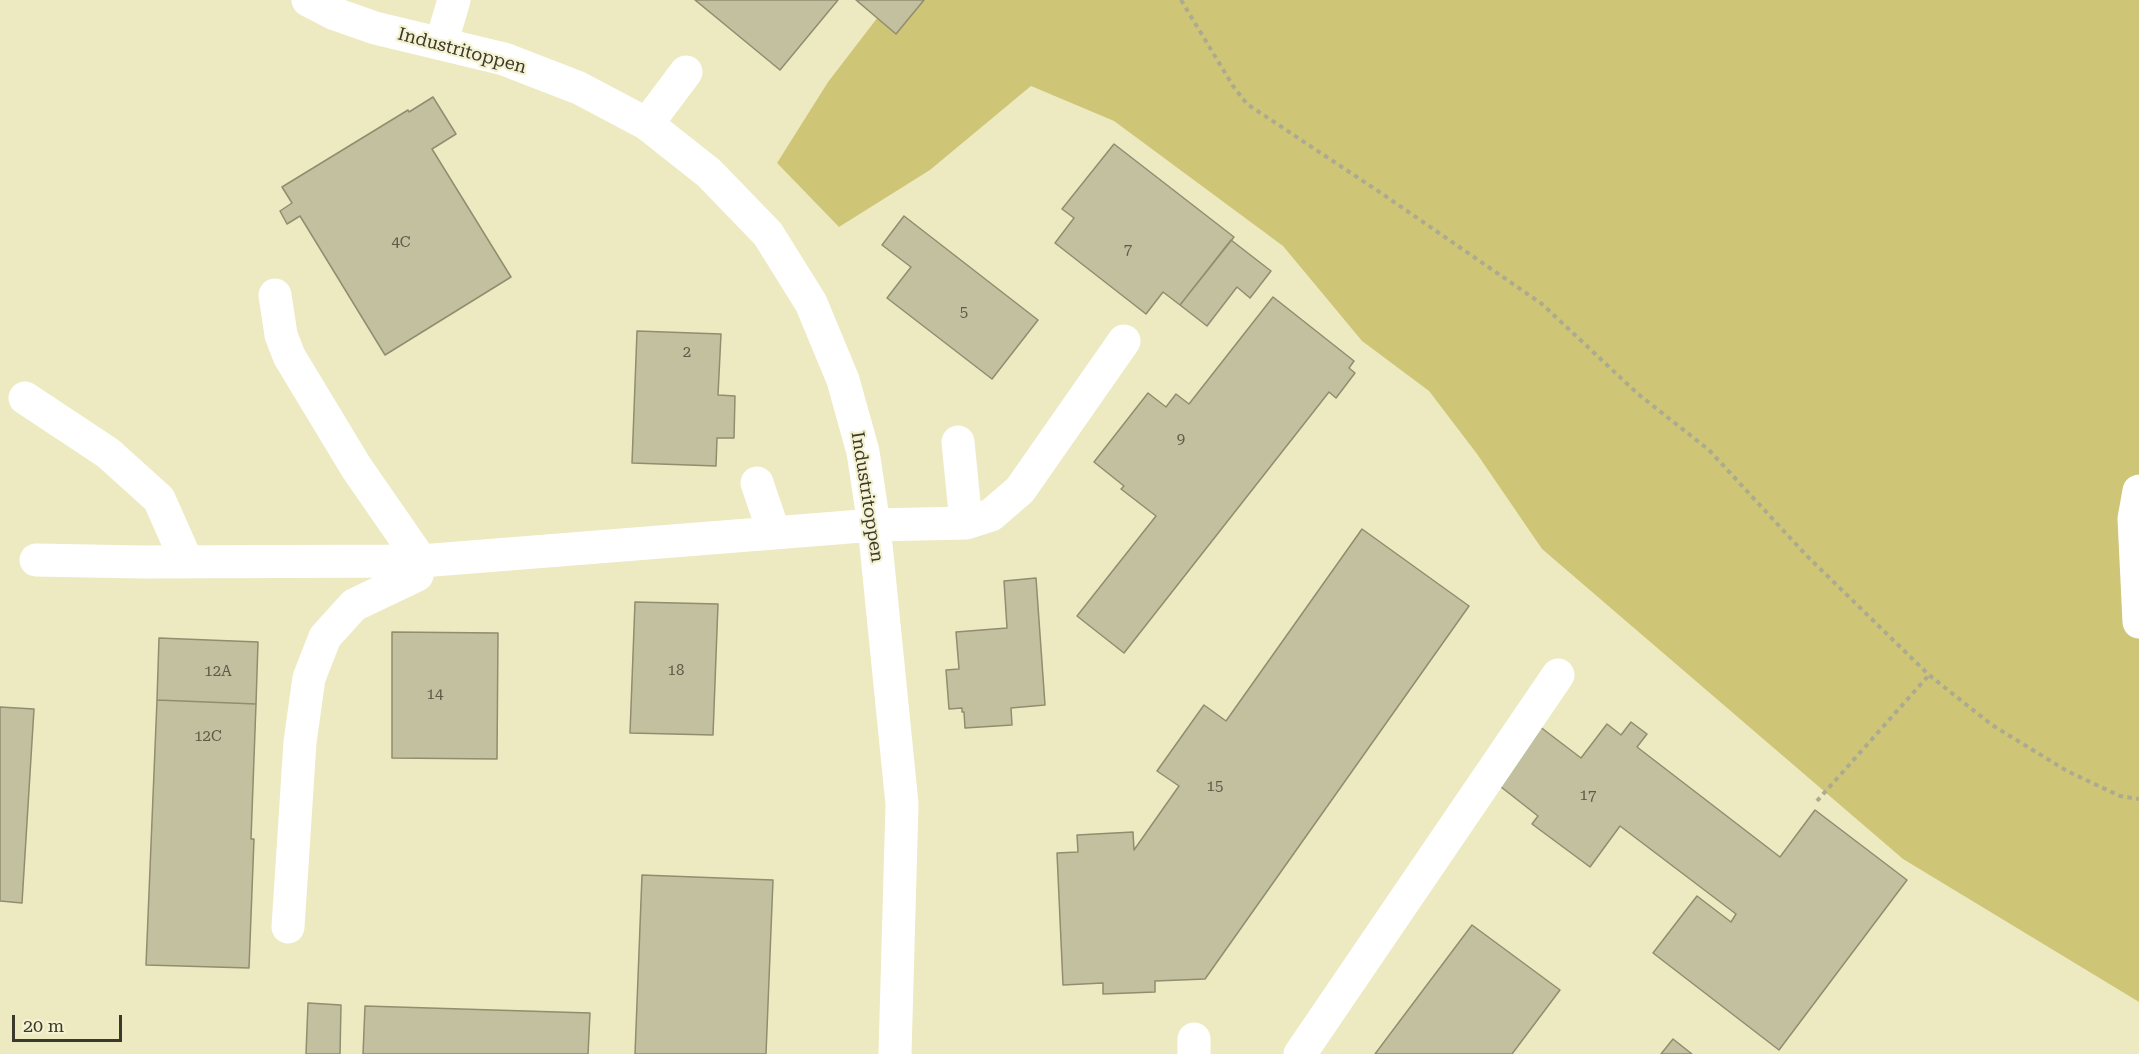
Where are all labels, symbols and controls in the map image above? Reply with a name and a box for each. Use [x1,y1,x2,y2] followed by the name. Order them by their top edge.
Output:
[395,23,529,79] street label: Industritoppen
[391,234,411,252] house number: 4C
[1124,241,1132,259] house number: 7
[960,304,968,322] house number: 5
[683,344,691,362] house number: 2
[846,430,888,564] street label: Industritoppen
[1177,431,1185,449] house number: 9
[668,662,684,680] house number: 18
[204,663,232,681] house number: 12A
[427,686,443,704] house number: 14
[194,728,222,746] house number: 12C
[1207,778,1223,796] house number: 15
[1580,787,1596,805] house number: 17
[15,1003,124,1041] scale bar
[23,1015,64,1036] text: 20 m

